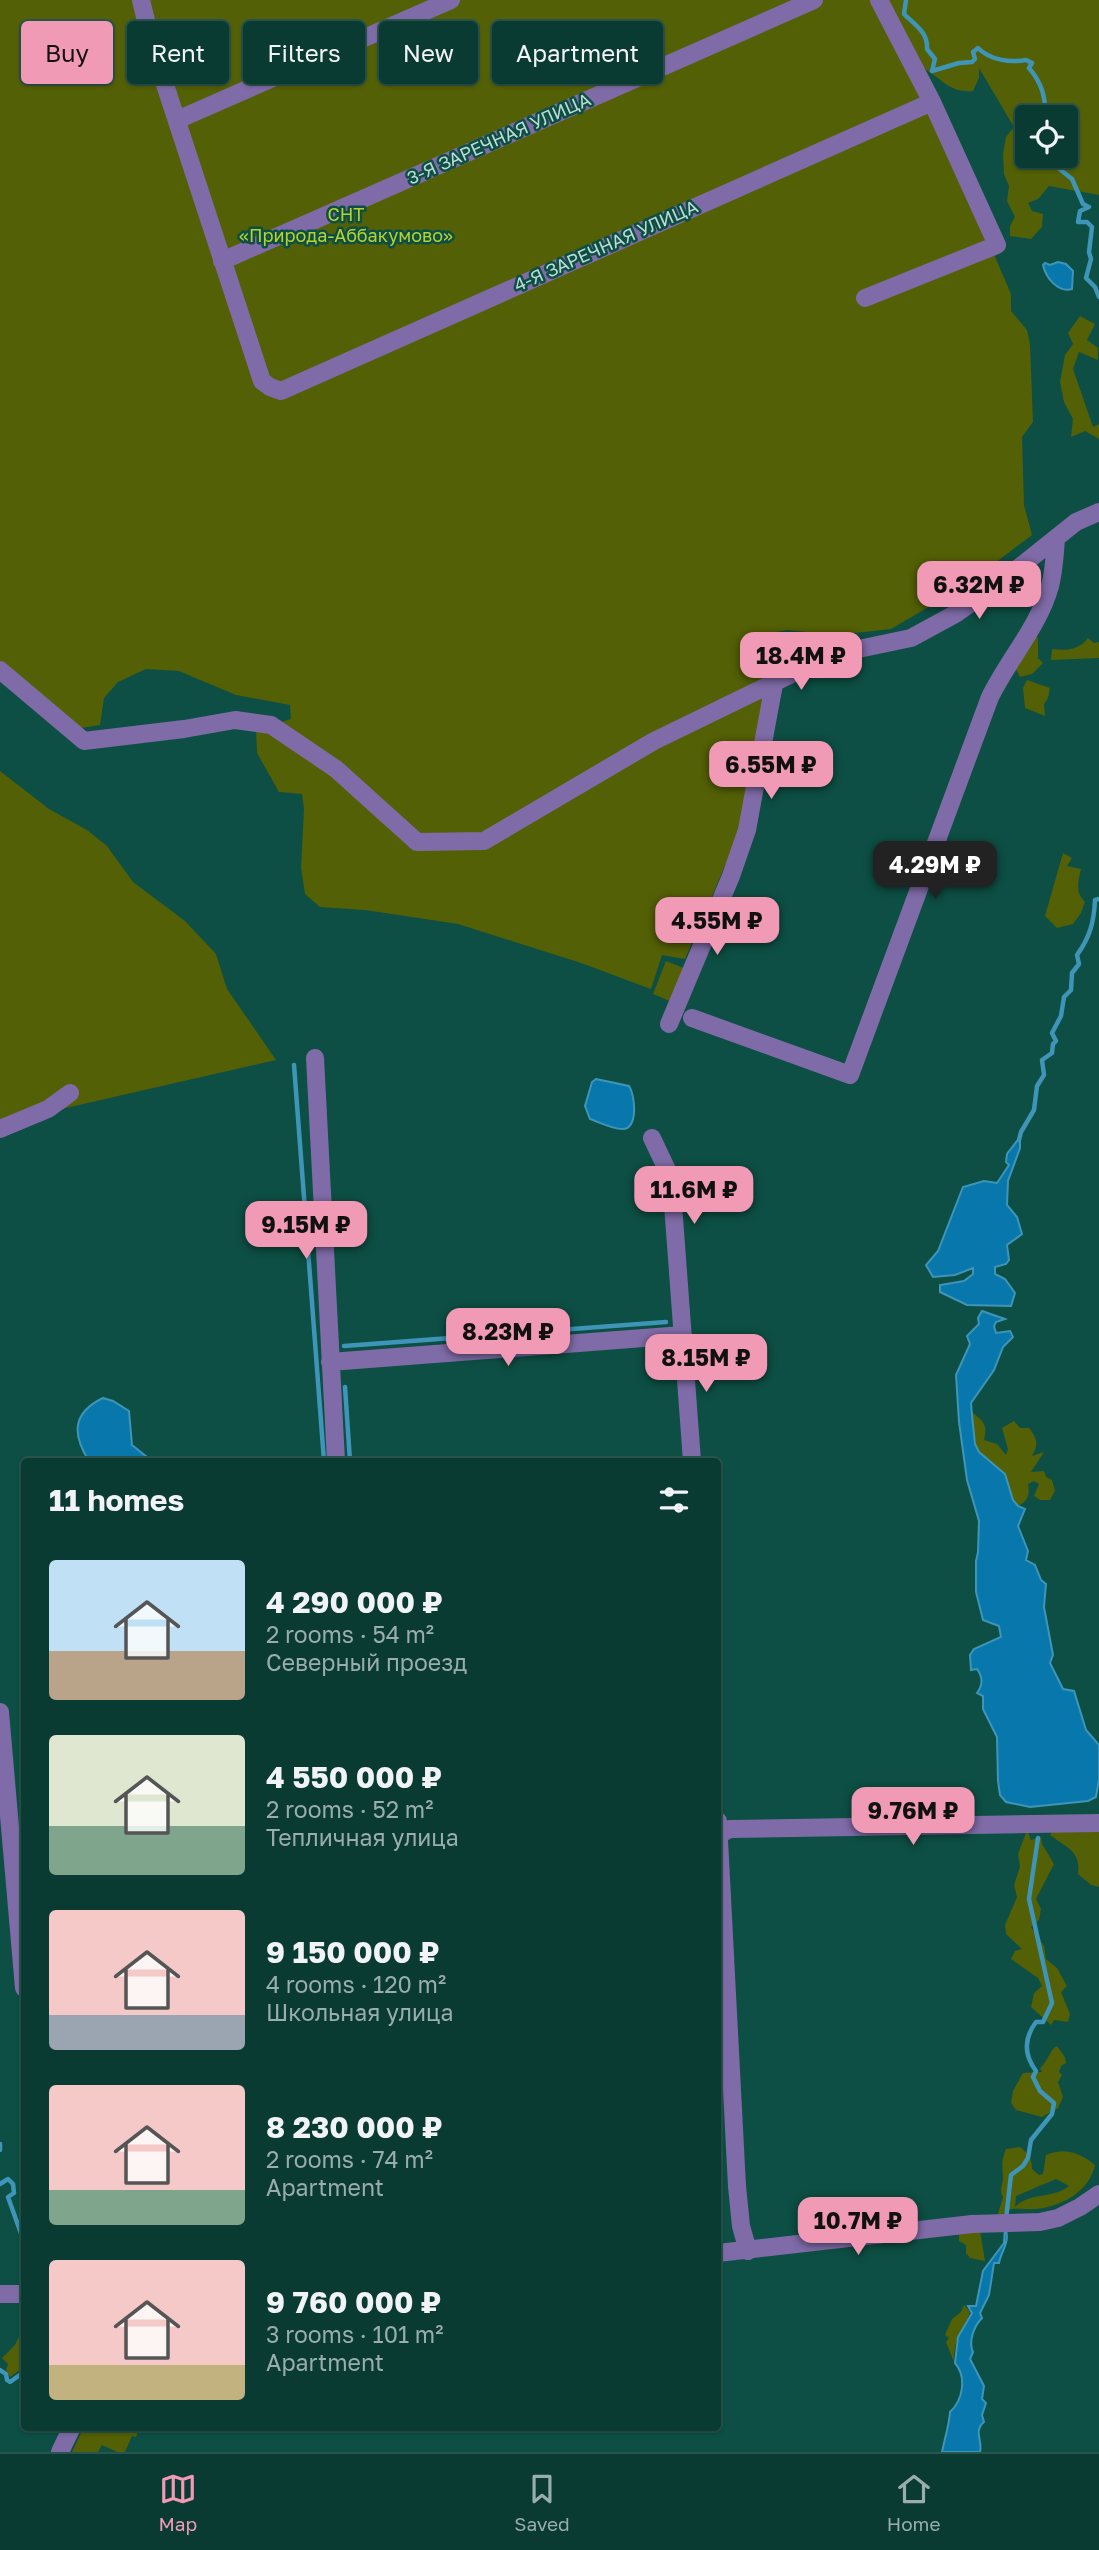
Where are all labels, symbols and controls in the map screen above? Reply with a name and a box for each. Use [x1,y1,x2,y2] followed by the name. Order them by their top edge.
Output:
[21,21,113,84] chip: Buy
[127,21,229,84] chip: Rent
[243,21,365,84] chip: Filters
[379,21,478,84] chip: New
[492,21,663,84] chip: Apartment
[403,88,594,189] street label: 3-Я ЗАРЕЧНАЯ УЛИЦА
[1015,105,1078,168] map controls
[1015,105,1078,168] button: locate
[510,195,701,296] street label: 4-Я ЗАРЕЧНАЯ УЛИЦА
[239,203,453,246] park label: СНТ «Природа-Аббакумово»
[914,562,1044,621] pin: 6.32M ₽
[933,570,1025,598] text: 6.32M ₽
[736,632,866,692] pin: 18.4M ₽
[756,641,846,669] text: 18.4M ₽
[706,742,836,801] pin: 6.55M ₽
[725,750,817,778] text: 6.55M ₽
[870,842,1000,901] pin: 4.29M ₽
[889,850,981,878] text: 4.29M ₽
[652,898,782,957] pin: 4.55M ₽
[671,906,763,934] text: 4.55M ₽
[629,1166,759,1226] pin: 11.6M ₽
[650,1175,738,1203] text: 11.6M ₽
[241,1202,371,1261] pin: 9.15M ₽
[261,1210,351,1238] text: 9.15M ₽
[443,1308,573,1368] pin: 8.23M ₽
[462,1317,554,1345] text: 8.23M ₽
[641,1334,771,1394] pin: 8.15M ₽
[661,1343,751,1371] text: 8.15M ₽
[655,1481,693,1519] icon: filters
[49,1482,184,1518] text: 11 homes
[266,1584,443,1620] text: 4 290 000 ₽
[105,1588,189,1672] icon: home
[266,1620,434,1648] text: 2 rooms · 54 m²
[266,1648,467,1676] text: Северный проезд
[266,1759,442,1795] text: 4 550 000 ₽
[105,1763,189,1847] icon: home
[848,1787,978,1847] pin: 9.76M ₽
[266,1795,433,1823] text: 2 rooms · 52 m²
[868,1796,958,1824] text: 9.76M ₽
[266,1823,459,1851] text: Тепличная улица
[266,1934,440,1970] text: 9 150 000 ₽
[105,1938,189,2022] icon: home
[266,1970,446,1998] text: 4 rooms · 120 m²
[266,1998,453,2026] text: Школьная улица
[266,2109,443,2145] text: 8 230 000 ₽
[105,2113,189,2197] icon: home
[266,2145,433,2173] text: 2 rooms · 74 m²
[266,2173,384,2201] text: Apartment
[793,2198,923,2257] pin: 10.7M ₽
[814,2206,902,2234] text: 10.7M ₽
[266,2284,441,2320] text: 9 760 000 ₽
[105,2288,189,2372] icon: home
[266,2320,443,2348] text: 3 rooms · 101 m²
[266,2348,384,2376] text: Apartment
[159,2470,197,2535] tab: Map
[514,2470,570,2535] tab: Saved
[887,2470,940,2535] tab: Home

